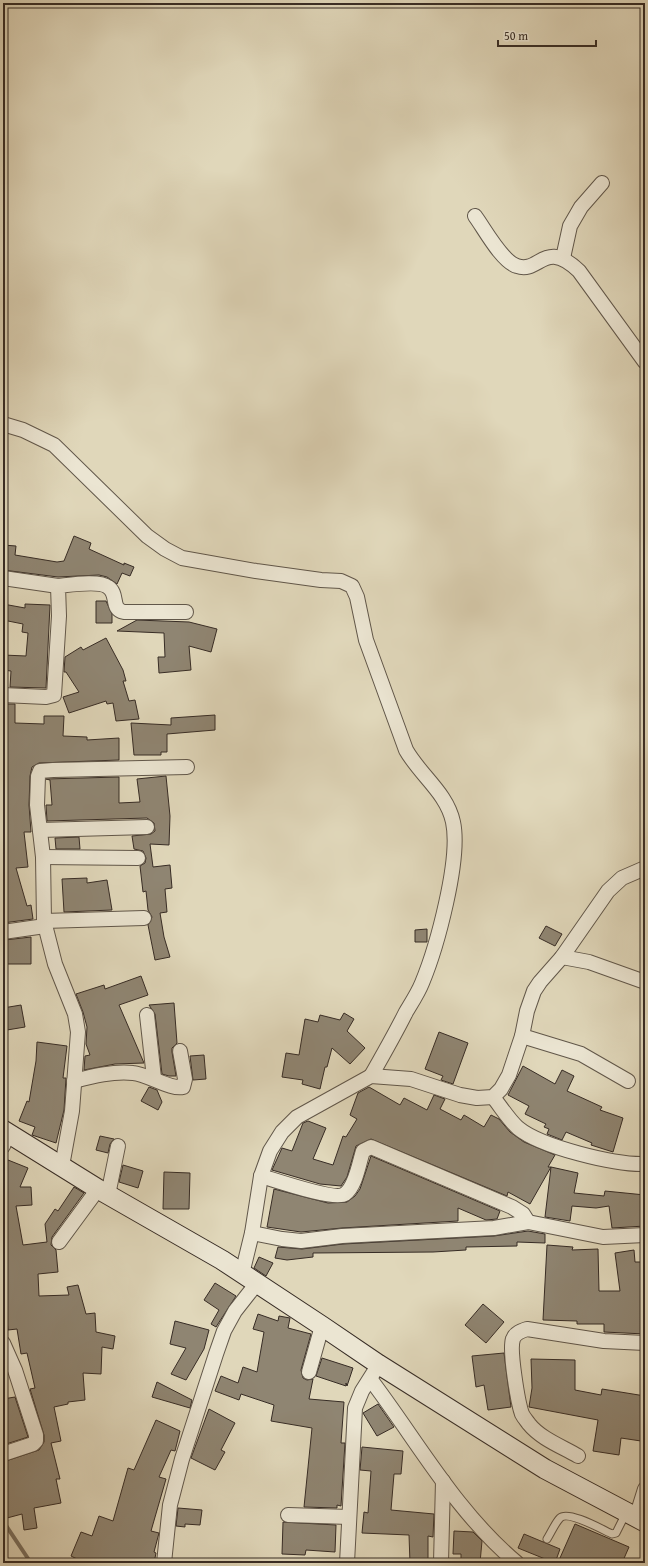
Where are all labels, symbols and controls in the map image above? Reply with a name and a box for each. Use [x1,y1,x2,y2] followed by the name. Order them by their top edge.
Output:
[498,22,596,48] scale bar
[504,27,528,44] text: 50 m

